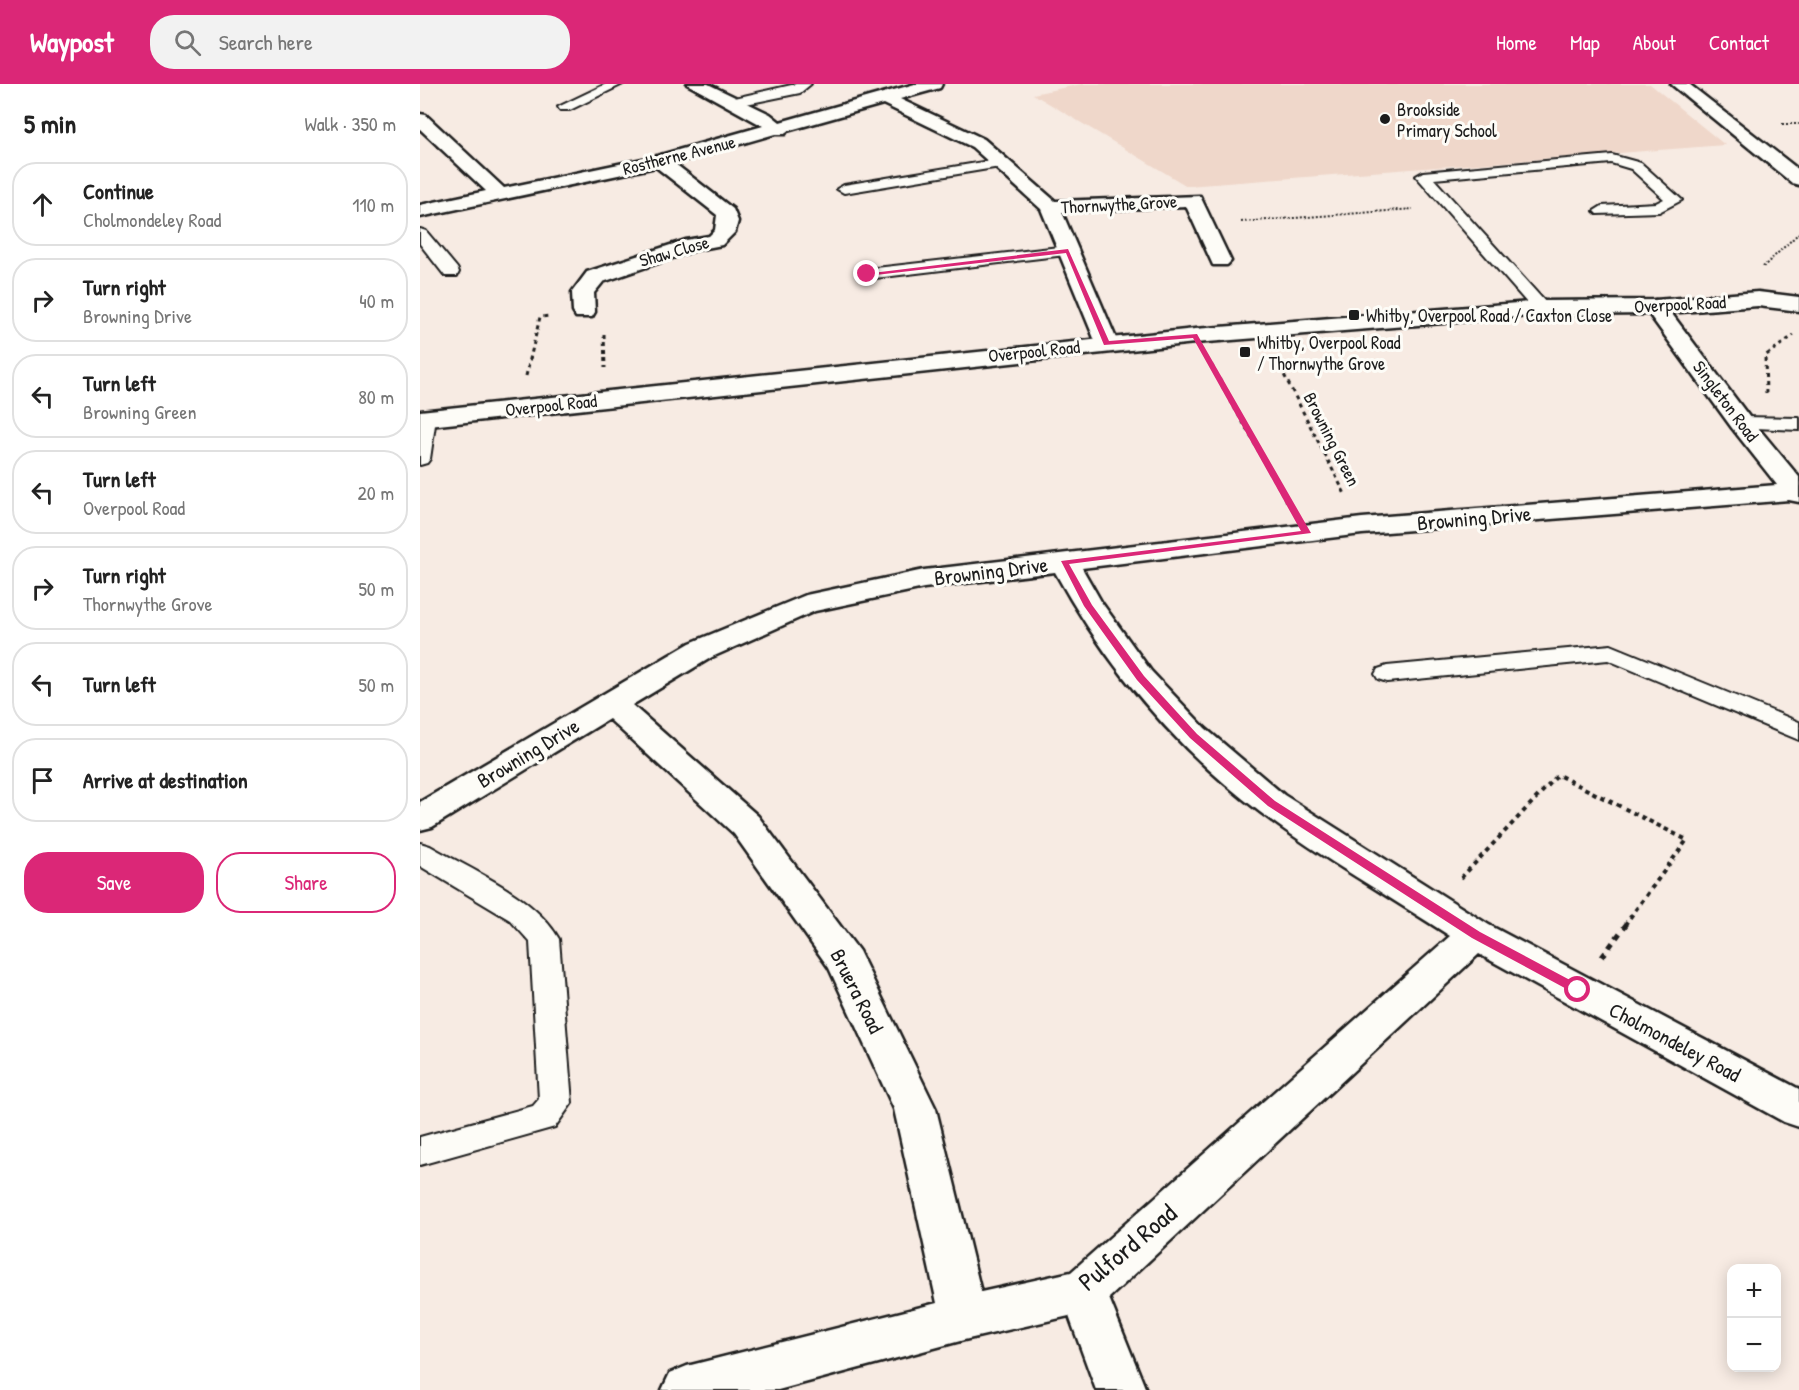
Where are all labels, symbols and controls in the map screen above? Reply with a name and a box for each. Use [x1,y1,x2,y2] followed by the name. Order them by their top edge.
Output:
[150,15,570,69] search box
[30,23,114,61] text: Waypost
[171,26,204,59] icon: search
[219,27,313,57] text: Search here
[1496,28,1537,57] text: Home
[1570,28,1600,57] text: Map
[1633,28,1676,57] text: About
[1709,28,1769,57] text: Contact
[1397,97,1497,143] place label: Brookside Primary School
[24,106,76,141] text: 5 min
[304,110,396,137] text: Walk · 350 m
[1378,112,1392,126] marker: Brookside Primary School
[620,129,738,181] street label: Rostherne Avenue
[83,176,154,206] text: Continue
[26,188,59,221] icon: ahead
[1060,188,1178,220] street label: Thornwythe Grove
[352,191,394,218] text: 110 m
[83,206,221,233] text: Cholmondeley Road
[636,229,712,273] street label: Shaw Close
[853,260,879,286] route end
[83,272,166,302] text: Turn right
[26,284,59,317] icon: right
[359,287,394,314] text: 40 m
[1633,289,1727,319] street label: Overpool Road
[83,302,192,329] text: Browning Drive
[1366,303,1612,328] place label: Whitby, Overpool Road / Caxton Close
[1347,308,1361,322] marker: Whitby, Overpool Road / Caxton Close
[1257,330,1401,376] place label: Whitby, Overpool Road / Thornwythe Grove
[987,334,1081,368] street label: Overpool Road
[1238,345,1252,359] marker: Whitby, Overpool Road / Thornwythe Grove
[1687,355,1765,447] street label: Singleton Road
[83,368,156,398] text: Turn left
[26,380,59,413] icon: left
[358,383,394,410] text: 80 m
[504,388,598,422] street label: Overpool Road
[1298,388,1366,490] street label: Browning Green
[83,398,196,425] text: Browning Green
[83,464,156,494] text: Turn left
[26,476,59,509] icon: left
[357,479,394,506] text: 20 m
[83,494,185,521] text: Overpool Road
[1416,499,1532,537] street label: Browning Drive
[933,550,1049,592] street label: Browning Drive
[83,560,166,590] text: Turn right
[26,572,59,605] icon: right
[358,575,394,602] text: 50 m
[83,590,212,617] text: Thornwythe Grove
[26,668,59,701] icon: left
[83,669,156,699] text: Turn left
[358,671,394,698] text: 50 m
[472,711,584,795] street label: Browning Drive
[26,764,59,797] icon: arrive
[83,765,248,795] text: Arrive at destination
[24,852,204,913] button: Save
[216,852,396,913] button: Share
[823,944,891,1038] street label: Bruera Road
[1564,976,1590,1002] route start
[1604,995,1746,1089] street label: Cholmondeley Road
[1070,1196,1184,1298] street label: Pulford Road
[1727,1264,1781,1372] map controls
[1727,1264,1781,1318] button: +
[1727,1318,1781,1372] button: −

